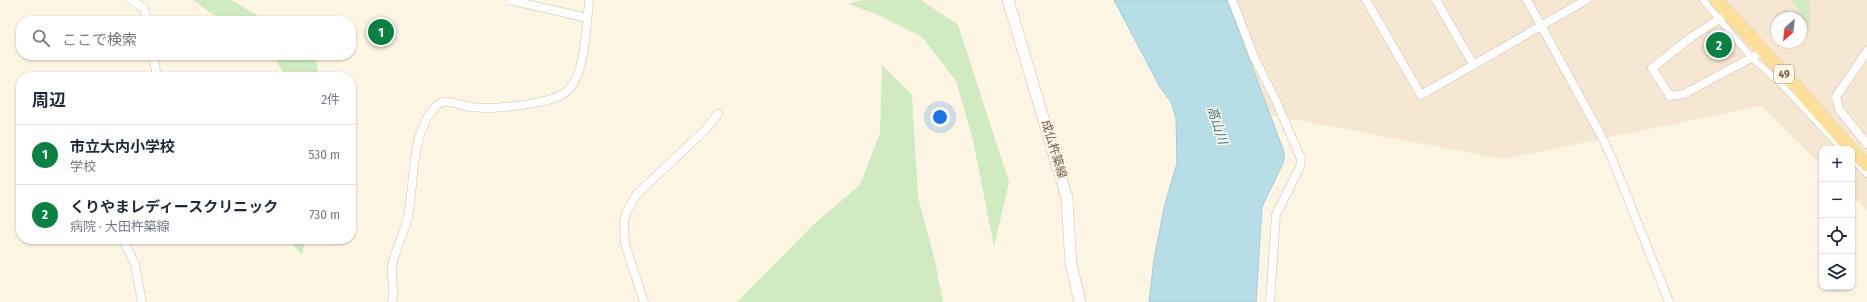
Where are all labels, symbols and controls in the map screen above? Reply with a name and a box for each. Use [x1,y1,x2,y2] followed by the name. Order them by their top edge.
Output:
[1771,12,1807,48] north arrow
[16,16,356,60] search box
[368,17,394,47] pin: 1
[30,27,52,49] icon: search
[1706,30,1732,60] pin: 2
[62,31,137,49] text: ここで検索
[1774,65,1794,83] road number: 49
[32,90,66,111] text: 周辺
[321,92,340,107] text: 2件
[1204,104,1231,148] water label: 高山川
[930,107,950,127] your location
[1039,118,1069,180] street label: 成仏杵築線
[70,138,175,156] text: 市立大内小学校
[1819,146,1855,290] map controls
[1819,146,1855,182] button: +
[42,147,48,162] text: 1
[308,147,340,162] text: 530 m
[70,159,96,174] text: 学校
[1819,182,1855,218] button: −
[70,198,278,216] text: くりやまレディースクリニック
[42,207,48,222] text: 2
[309,207,340,222] text: 730 m
[1819,218,1855,254] button: locate
[70,219,170,234] text: 病院 · 大田杵築線
[1819,254,1855,290] button: layers

